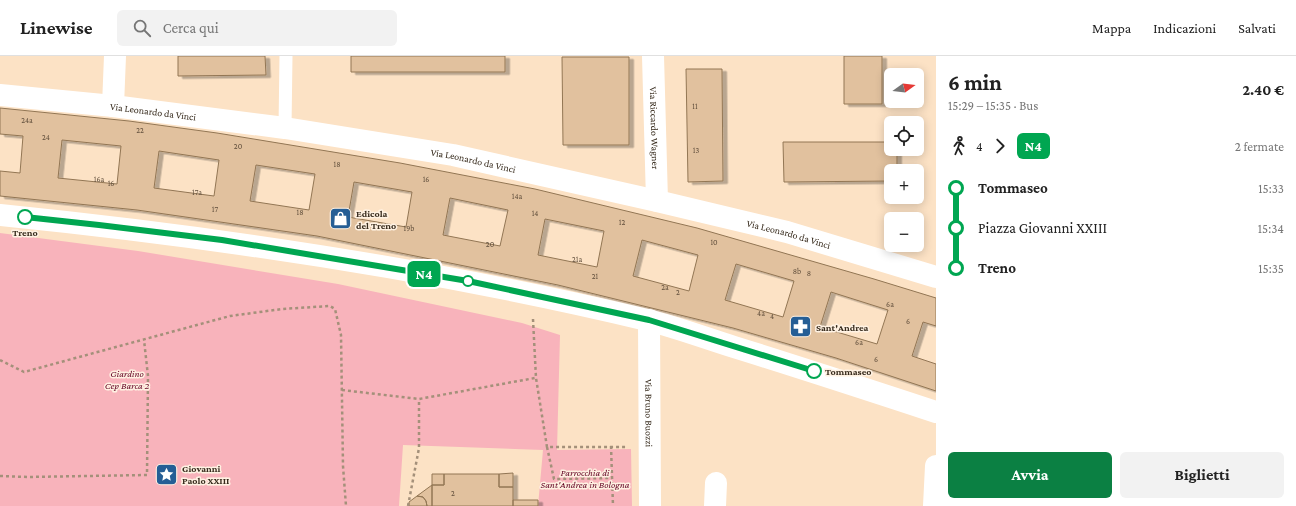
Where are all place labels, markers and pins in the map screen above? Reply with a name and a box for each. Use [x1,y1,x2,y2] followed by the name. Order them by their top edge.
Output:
[328,206,354,232] shop icon: Edicola del Treno
[356,208,396,231] place label: Edicola del Treno
[17,209,33,225] marker: Treno
[12,227,38,238] place label: Treno
[462,275,474,287] unlabelled marker
[788,314,814,340] pharmacy icon: Sant'Andrea
[816,322,869,333] place label: Sant'Andrea
[806,363,822,379] marker: Tommaseo
[825,366,872,377] place label: Tommaseo
[153,461,179,487] place icon: Giovanni Paolo XXIII
[182,463,230,486] place label: Giovanni Paolo XXIII

